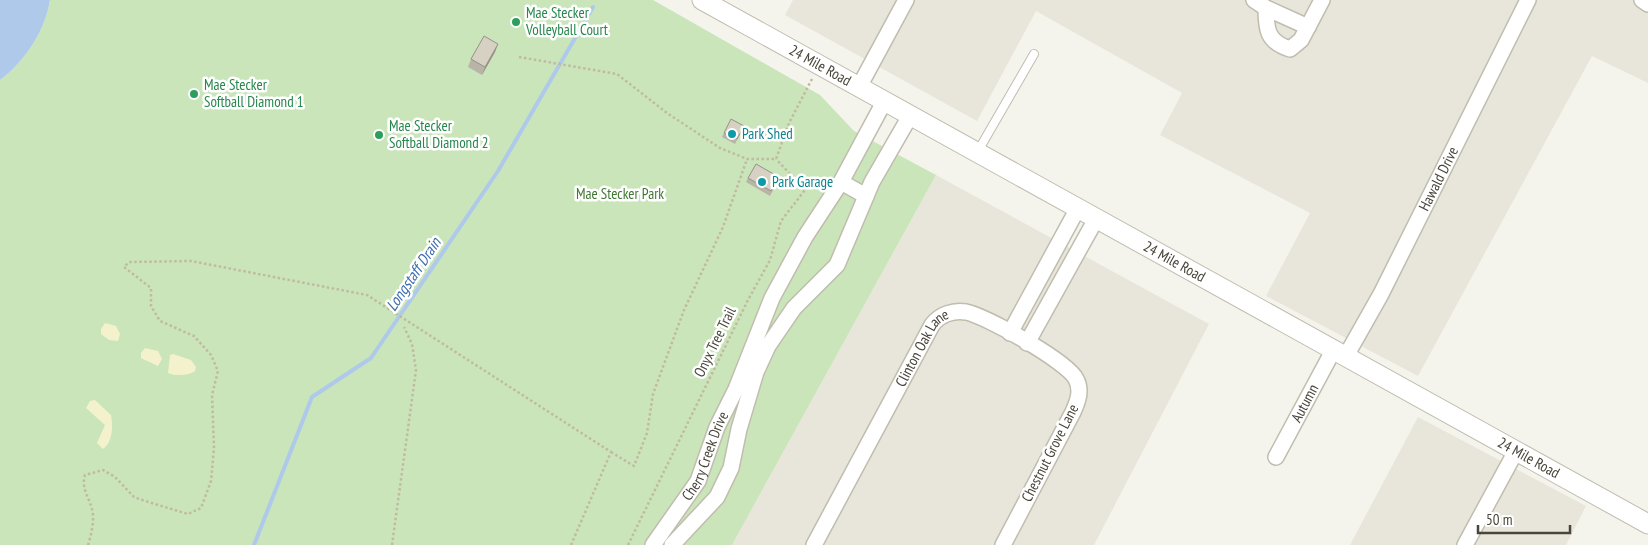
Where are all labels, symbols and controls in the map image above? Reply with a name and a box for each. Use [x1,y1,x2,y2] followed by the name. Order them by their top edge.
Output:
[525,3,608,39] place label: Mae Stecker Volleyball Court
[510,16,522,28] marker: Mae Stecker Volleyball Court
[786,40,855,90] street label: 24 Mile Road
[204,75,304,111] place label: Mae Stecker Softball Diamond 1
[188,88,200,100] marker: Mae Stecker Softball Diamond 1
[389,116,489,152] place label: Mae Stecker Softball Diamond 2
[742,124,793,143] place label: Park Shed
[726,128,738,140] marker: Park Shed
[373,129,385,141] marker: Mae Stecker Softball Diamond 2
[1414,143,1462,214] street label: Hawald Drive
[772,172,833,191] place label: Park Garage
[756,176,768,188] marker: Park Garage
[576,184,664,203] park label: Mae Stecker Park
[381,233,445,315] water label: Longstaff Drain
[1140,236,1209,286] street label: 24 Mile Road
[689,303,740,380] street label: Onyx Tree Trail
[891,304,951,390] street label: Clinton Oak Lane
[1286,381,1322,425] street label: Autumn
[1017,401,1082,505] street label: Chestnut Grove Lane
[677,408,732,504] street label: Cherry Creek Drive
[1495,433,1563,482] street label: 24 Mile Road
[1478,502,1570,534] scale bar
[1486,510,1512,529] text: 50 m

